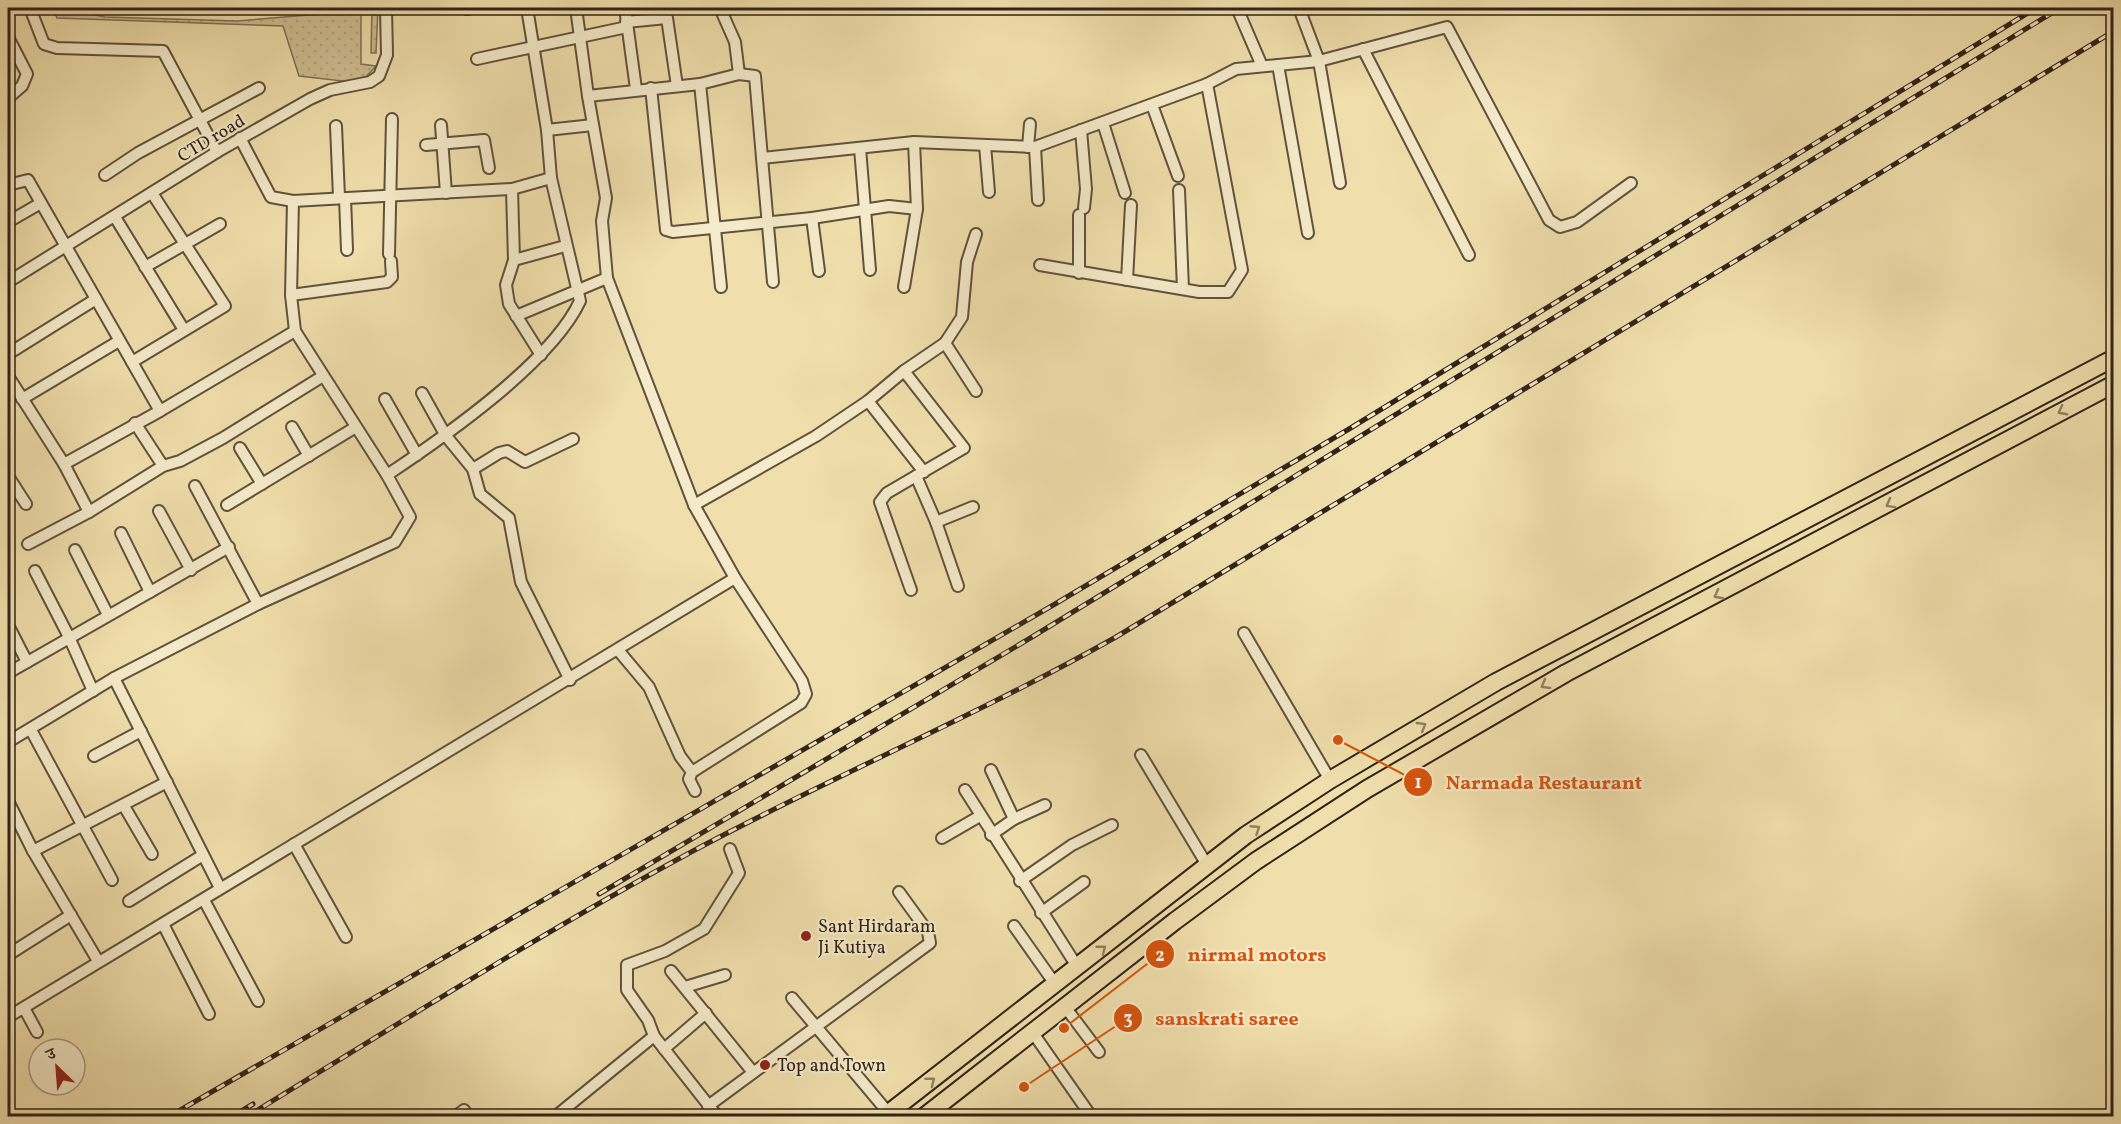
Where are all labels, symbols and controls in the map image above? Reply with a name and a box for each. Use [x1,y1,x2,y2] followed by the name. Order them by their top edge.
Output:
[173,109,250,169] street label: CTD road
[2057,404,2068,415] one-way arrow
[1886,497,1896,508] one-way arrow
[1713,588,1724,599] one-way arrow
[1541,678,1551,690] one-way arrow
[1416,722,1426,734] one-way arrow
[1403,763,1654,801] callout: Narmada Restaurant
[1446,770,1643,798] text: Narmada Restaurant
[1414,771,1422,796] text: 1
[1249,825,1260,836] one-way arrow
[818,915,936,961] place label: Sant Hirdaram Ji Kutiya
[799,929,813,943] marker: Sant Hirdaram Ji Kutiya
[1145,935,1338,973] callout: nirmal motors
[1188,942,1326,970] text: nirmal motors
[1155,944,1165,969] text: 2
[1095,945,1106,956] one-way arrow
[1113,999,1311,1037] callout: sanskrati saree
[1155,1006,1299,1034] text: sanskrati saree
[1123,1007,1133,1032] text: 3
[27,1037,87,1097] north arrow
[42,1043,62,1067] text: उ
[777,1054,886,1079] place label: Top and Town
[758,1058,772,1072] marker: Top and Town
[924,1077,935,1088] one-way arrow

